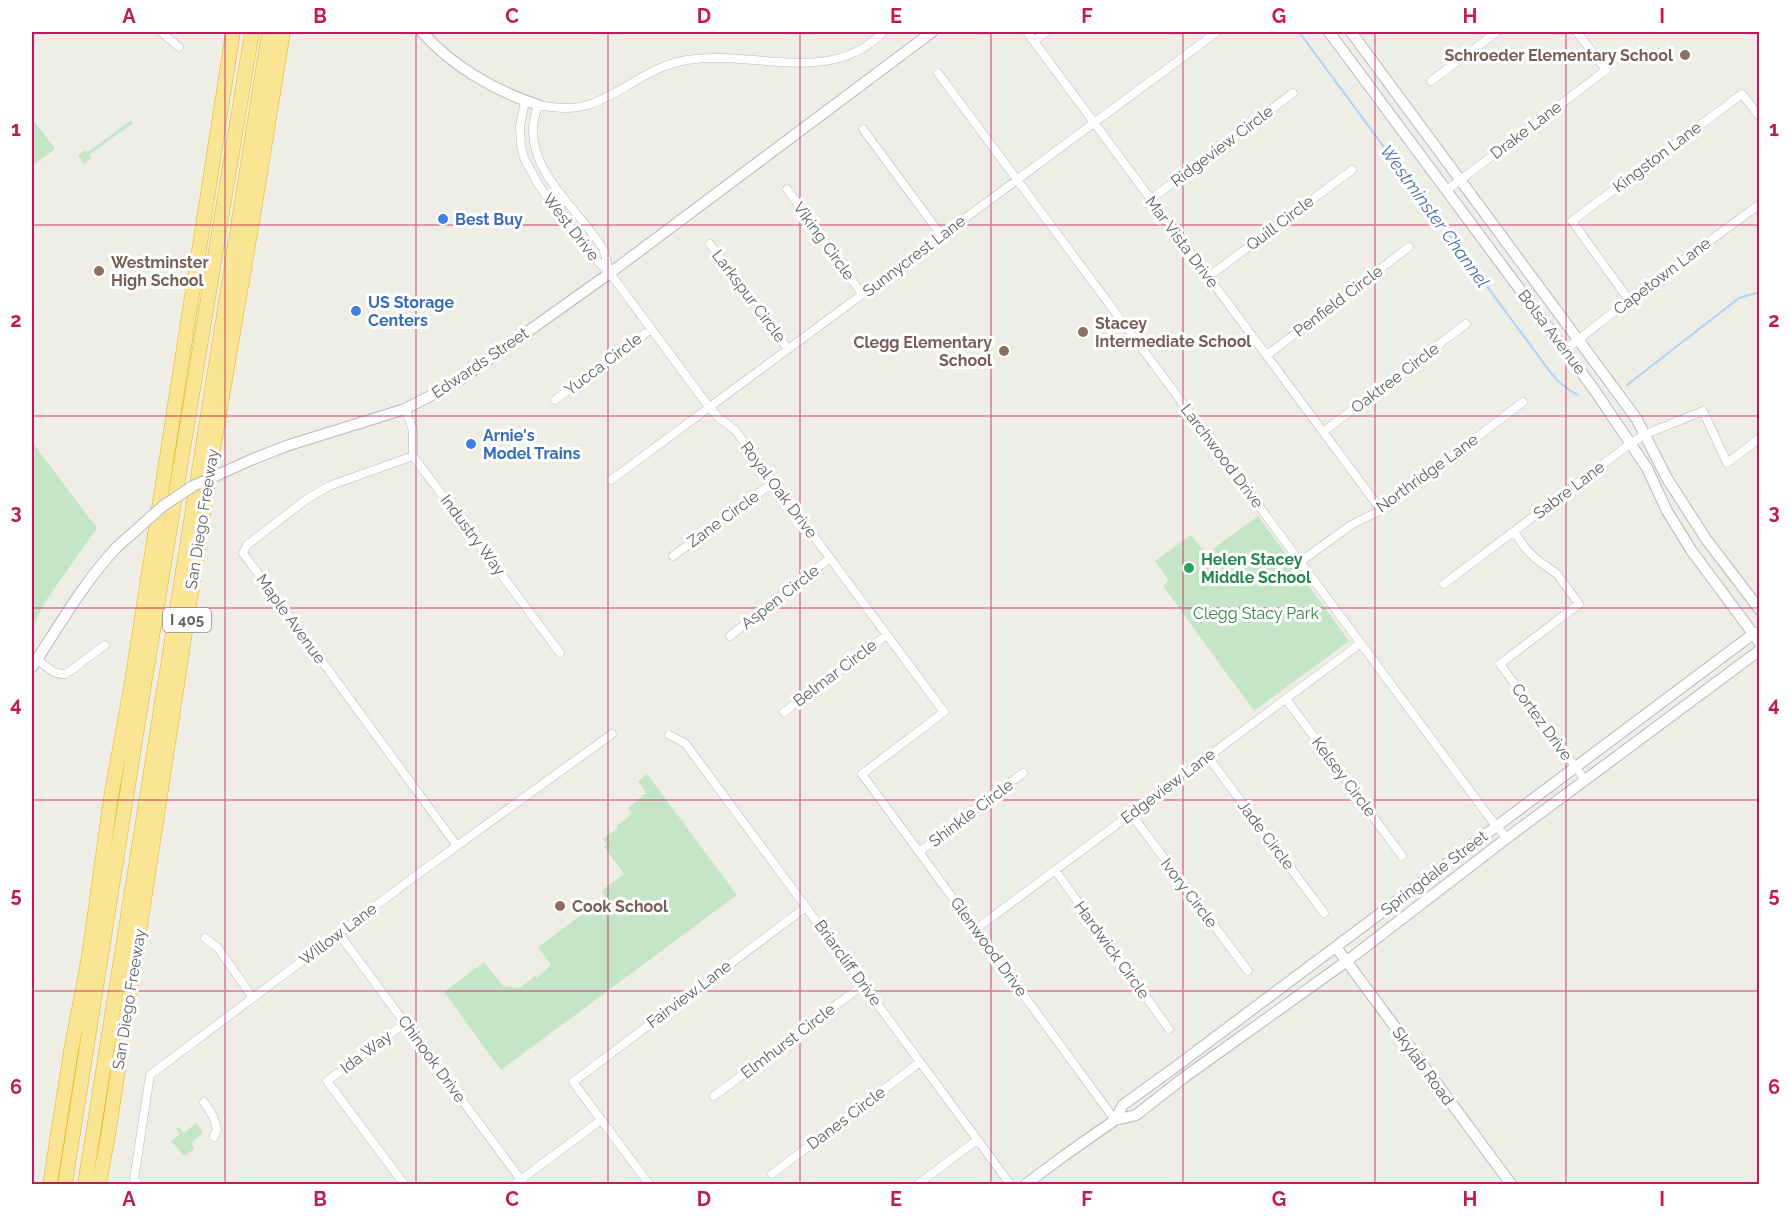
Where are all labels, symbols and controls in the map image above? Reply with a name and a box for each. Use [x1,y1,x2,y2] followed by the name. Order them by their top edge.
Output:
[122,4,136,28] text: A
[313,4,327,28] text: B
[505,4,519,28] text: C
[697,4,711,28] text: D
[890,4,902,28] text: E
[1081,4,1093,28] text: F
[1272,4,1286,28] text: G
[1463,4,1477,28] text: H
[1659,4,1665,28] text: I
[1444,46,1674,65] place label: Schroeder Elementary School
[1678,48,1692,62] marker: Schroeder Elementary School
[1487,97,1565,163] street label: Drake Lane
[1167,101,1277,191] street label: Ridgeview Circle
[11,117,21,141] text: 1
[1769,117,1779,141] text: 1
[1609,118,1705,196] street label: Kingston Lane
[1376,140,1494,292] water label: Westminster Channel
[539,189,603,265] street label: West Drive
[1242,191,1318,255] street label: Quill Circle
[1141,192,1223,292] street label: Mar Vista Drive
[789,198,859,284] street label: Viking Circle
[455,210,523,229] place label: Best Buy
[859,211,969,301] street label: Sunnycrest Lane
[436,212,450,226] marker: Best Buy
[1610,233,1714,319] street label: Capetown Lane
[708,246,790,346] street label: Larkspur Circle
[111,253,209,290] place label: Westminster High School
[1290,261,1386,341] street label: Penfield Circle
[92,264,106,278] marker: Westminster High School
[1514,286,1590,378] street label: Bolsa Avenue
[368,293,454,330] place label: US Storage Centers
[349,304,363,318] marker: US Storage Centers
[10,308,22,332] text: 2
[1768,308,1780,332] text: 2
[1095,314,1252,351] place label: Stacey Intermediate School
[428,323,532,402] street label: Edwards Street
[1076,325,1090,339] marker: Stacey Intermediate School
[561,329,645,399] street label: Yucca Circle
[854,333,993,370] place label: Clegg Elementary School
[1347,339,1443,417] street label: Oaktree Circle
[997,344,1011,358] marker: Clegg Elementary School
[1177,400,1267,512] street label: Larchwood Drive
[483,426,580,463] place label: Arnie's Model Trains
[1372,430,1482,516] street label: Northridge Lane
[464,437,478,451] marker: Arnie's Model Trains
[737,438,821,542] street label: Royal Oak Drive
[181,447,223,591] street label: San Diego Freeway
[1530,457,1608,523] street label: Sabre Lane
[683,487,763,551] street label: Zane Circle
[436,491,510,579] street label: Industry Way
[10,500,22,524] text: 3
[1768,500,1780,524] text: 3
[1201,550,1312,587] place label: Helen Stacey Middle School
[737,561,823,633] street label: Aspen Circle
[1182,561,1196,575] marker: Helen Stacey Middle School
[252,571,330,667] street label: Maple Avenue
[1193,604,1319,623] park label: Clegg Stacy Park
[163,608,211,632] road number: I 405
[790,635,880,711] street label: Belmar Circle
[1508,680,1576,764] street label: Cortez Drive
[10,692,22,716] text: 4
[1768,692,1780,716] text: 4
[1308,733,1380,821] street label: Kelsey Circle
[1117,744,1219,828] street label: Edgeview Lane
[925,775,1017,851] street label: Shinkle Circle
[1234,797,1298,873] street label: Jade Circle
[1377,826,1492,919] street label: Springdale Street
[1157,855,1221,931] street label: Ivory Circle
[10,883,22,907] text: 5
[1768,883,1780,907] text: 5
[947,894,1031,1000] street label: Glenwood Drive
[572,897,669,916] place label: Cook School
[1070,897,1154,1003] street label: Hardwick Circle
[296,899,380,969] street label: Willow Lane
[553,899,567,913] marker: Cook School
[810,916,886,1010] street label: Briarcliff Drive
[108,927,150,1071] street label: San Diego Freeway
[643,956,735,1032] street label: Fairview Lane
[737,999,839,1083] street label: Elmhurst Circle
[394,1012,470,1106] street label: Chinook Drive
[1388,1023,1458,1109] street label: Skylab Road
[337,1026,396,1077] street label: Ida Way
[10,1075,22,1099] text: 6
[1768,1075,1780,1099] text: 6
[803,1082,889,1154] street label: Danes Circle
[122,1187,136,1211] text: A
[313,1187,327,1211] text: B
[505,1187,519,1211] text: C
[697,1187,711,1211] text: D
[890,1187,902,1211] text: E
[1081,1187,1093,1211] text: F
[1272,1187,1286,1211] text: G
[1463,1187,1477,1211] text: H
[1659,1187,1665,1211] text: I

